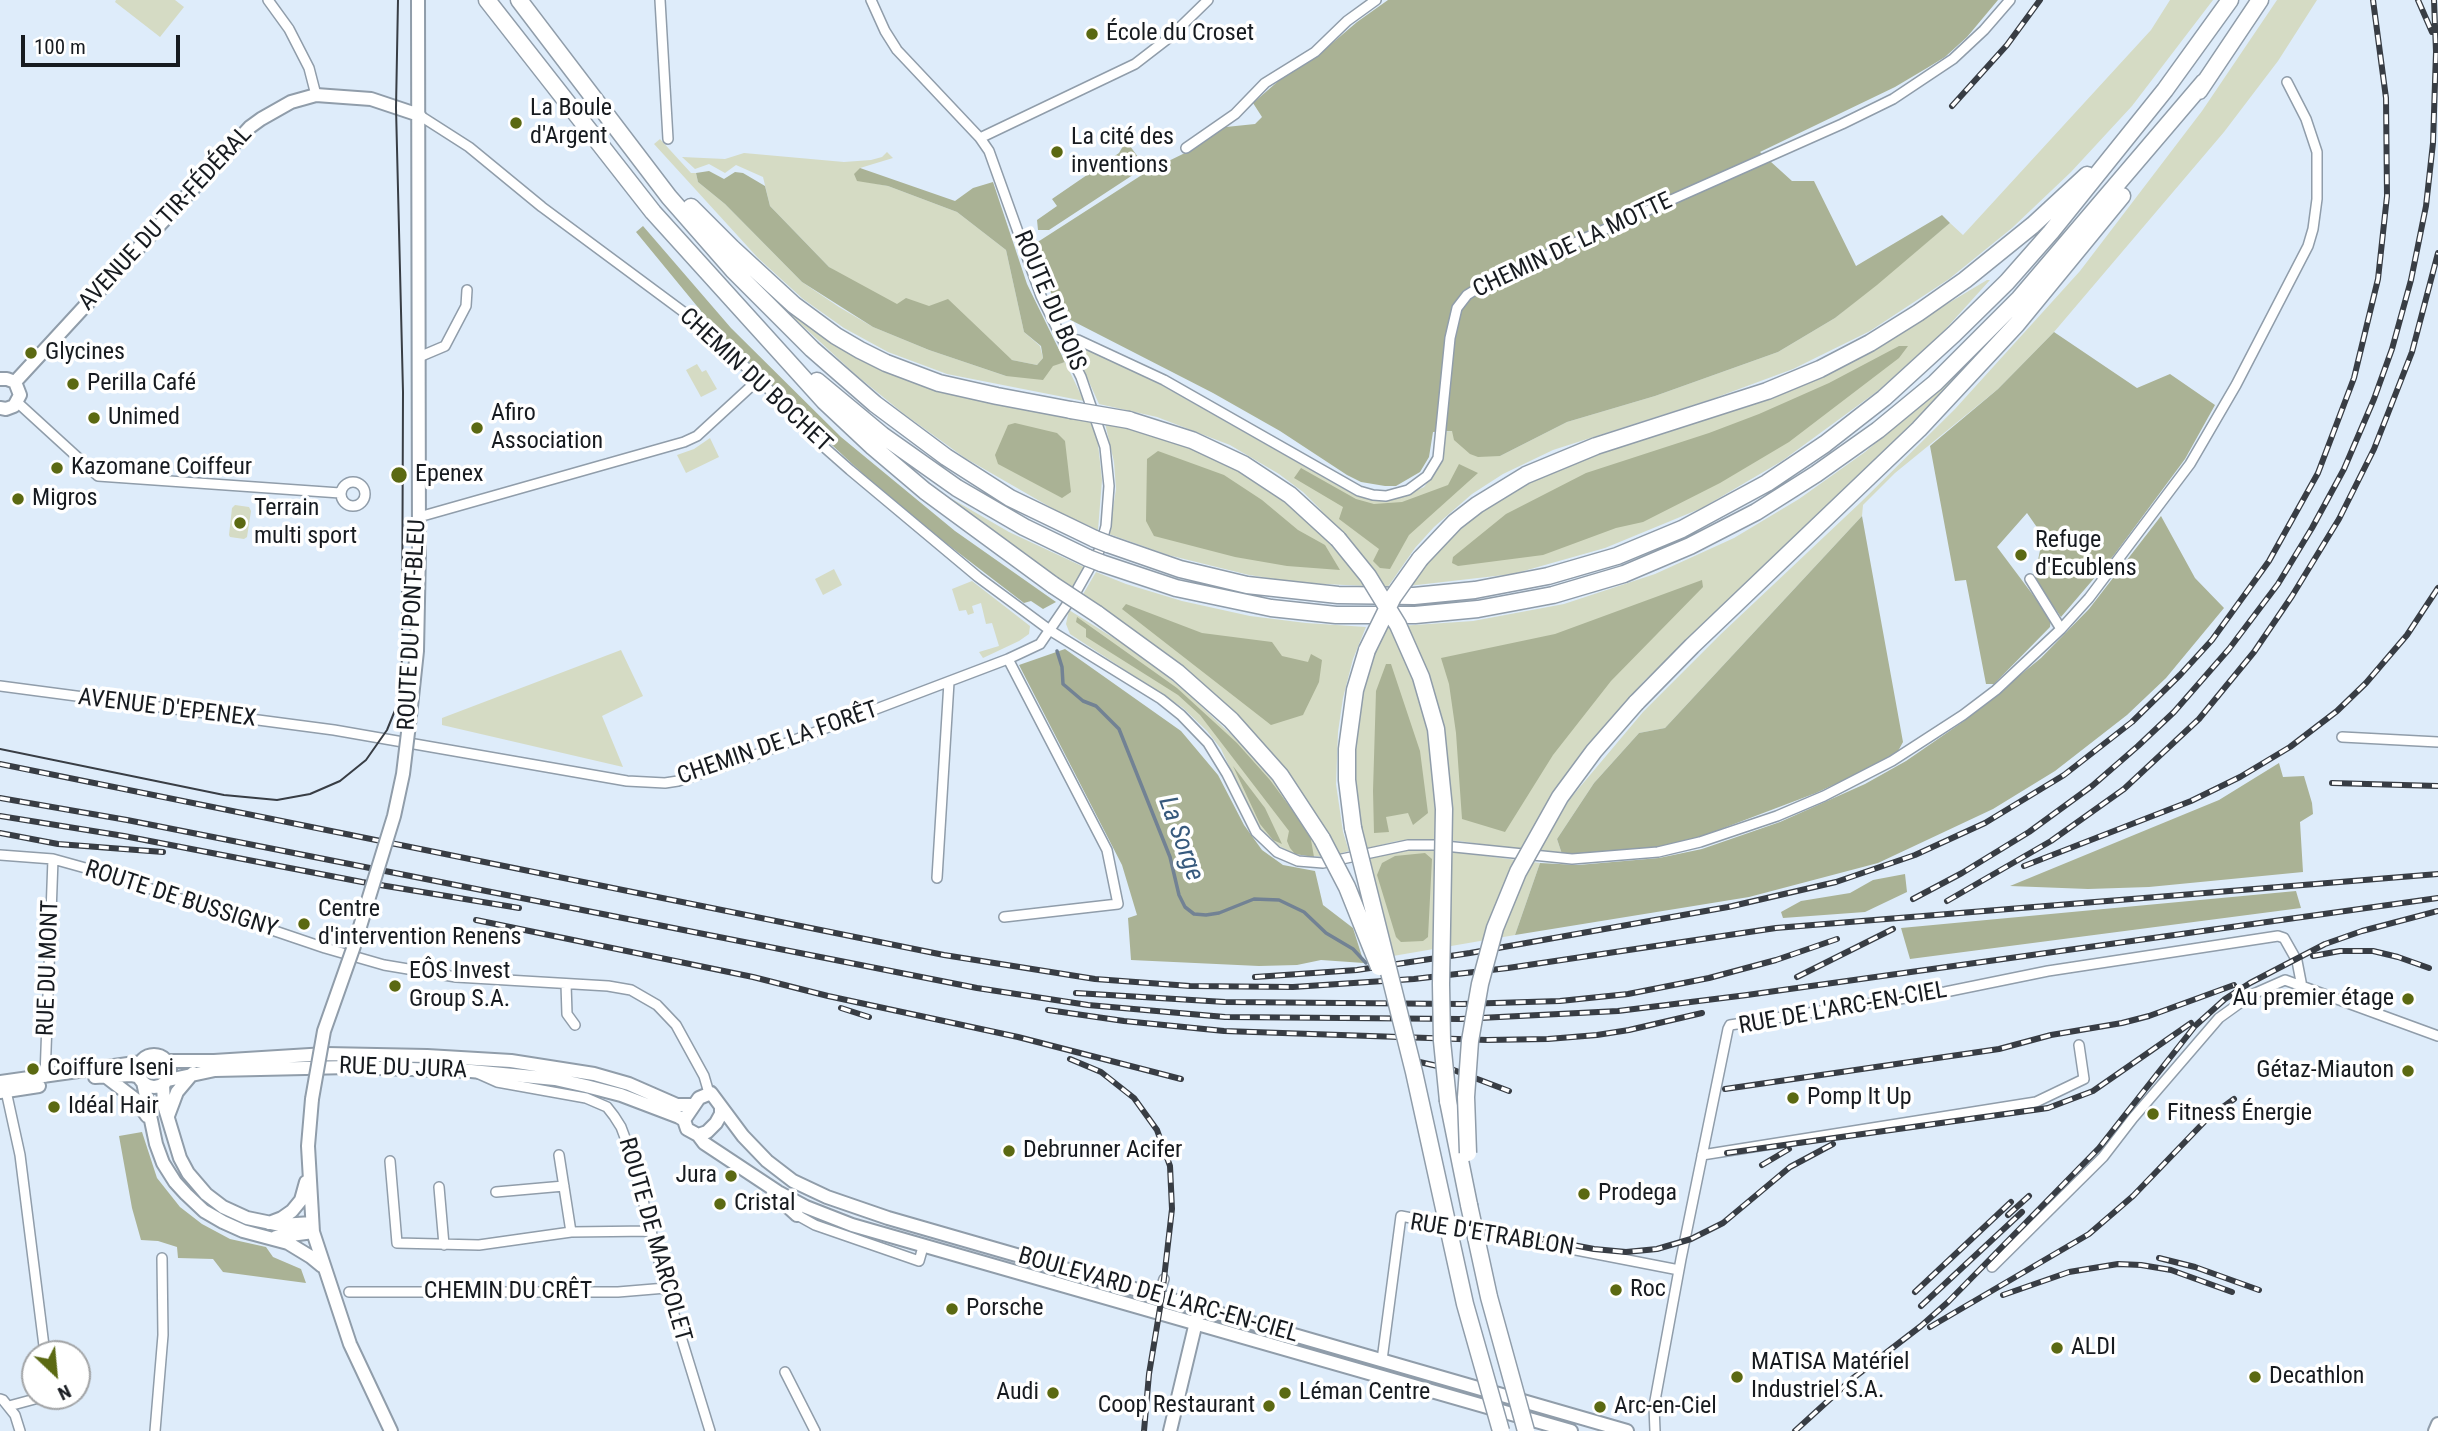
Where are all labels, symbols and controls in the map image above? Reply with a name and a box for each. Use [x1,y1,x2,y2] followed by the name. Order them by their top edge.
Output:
[1106,20,1254,48] place label: École du Croset
[24,21,184,65] scale bar
[1084,26,1100,42] marker: École du Croset
[34,35,86,59] text: 100 m
[530,95,612,151] place label: La Boule d'Argent
[508,115,524,131] marker: La Boule d'Argent
[73,121,259,317] street label: AVENUE DU TIR-FÉDÉRAL
[1071,124,1174,180] place label: La cité des inventions
[1049,144,1065,160] marker: La cité des inventions
[1469,187,1677,305] street label: CHEMIN DE LA MOTTE
[1007,227,1091,375] street label: ROUTE DU BOIS
[673,303,837,459] street label: CHEMIN DU BOCHET
[45,339,125,367] place label: Glycines
[23,345,39,361] marker: Glycines
[87,370,196,398] place label: Perilla Café
[65,376,81,392] marker: Perilla Café
[491,400,603,456] place label: Afiro Association
[108,404,180,432] place label: Unimed
[86,410,102,426] marker: Unimed
[469,420,485,436] marker: Afiro Association
[71,454,252,482] place label: Kazomane Coiffeur
[49,460,65,476] marker: Kazomane Coiffeur
[415,461,483,489] place label: Epenex
[389,465,409,485] marker: Epenex
[32,485,98,513] place label: Migros
[10,491,26,507] marker: Migros
[254,495,357,551] place label: Terrain multi sport
[232,515,248,531] marker: Terrain multi sport
[393,519,433,731] street label: ROUTE DU PONT-BLEU
[2035,527,2137,583] place label: Refuge d'Ecublens
[2013,547,2029,563] marker: Refuge d'Ecublens
[76,684,258,734] street label: AVENUE D'EPENEX
[674,696,882,792] street label: CHEMIN DE LA FORÊT
[1150,793,1210,885] water label: La Sorge
[81,855,281,945] street label: ROUTE DE BUSSIGNY
[318,896,521,952] place label: Centre d'intervention Renens
[32,900,66,1036] street label: RUE DU MONT
[296,916,312,932] marker: Centre d'intervention Renens
[409,958,510,1014] place label: EÔS Invest Group S.A.
[1737,977,1949,1041] street label: RUE DE L'ARC-EN-CIEL
[387,978,403,994] marker: EÔS Invest Group S.A.
[2232,985,2394,1013] place label: Au premier étage
[2400,991,2416,1007] marker: Au premier étage
[339,1052,467,1086] street label: RUE DU JURA
[47,1055,174,1083] place label: Coiffure Iseni
[2256,1057,2394,1085] place label: Gétaz-Miauton
[25,1061,41,1077] marker: Coiffure Iseni
[2400,1063,2416,1079] marker: Gétaz-Miauton
[1807,1084,1912,1112] place label: Pomp It Up
[1785,1090,1801,1106] marker: Pomp It Up
[68,1093,159,1121] place label: Idéal Hair
[46,1099,62,1115] marker: Idéal Hair
[2167,1100,2312,1128] place label: Fitness Énergie
[2145,1106,2161,1122] marker: Fitness Énergie
[611,1135,697,1345] street label: ROUTE DE MARCOLET
[1023,1137,1182,1165] place label: Debrunner Acifer
[1001,1143,1017,1159] marker: Debrunner Acifer
[675,1162,717,1190] place label: Jura
[723,1168,739,1184] marker: Jura
[1598,1180,1677,1208] place label: Prodega
[1576,1186,1592,1202] marker: Prodega
[734,1190,795,1218] place label: Cristal
[712,1196,728,1212] marker: Cristal
[1408,1209,1576,1263] street label: RUE D'ETRABLON
[1015,1242,1301,1350] street label: BOULEVARD DE L'ARC-EN-CIEL
[1630,1276,1666,1304] place label: Roc
[424,1278,592,1306] street label: CHEMIN DU CRÊT
[1608,1282,1624,1298] marker: Roc
[966,1295,1043,1323] place label: Porsche
[944,1301,960,1317] marker: Porsche
[2071,1334,2116,1362] place label: ALDI
[21,1340,91,1410] north arrow
[2049,1340,2065,1356] marker: ALDI
[1751,1349,1910,1405] place label: MATISA Matériel Industriel S.A.
[2269,1363,2364,1391] place label: Decathlon
[1729,1369,1745,1385] marker: MATISA Matériel Industriel S.A.
[2247,1369,2263,1385] marker: Decathlon
[996,1379,1039,1407] place label: Audi
[1299,1379,1430,1407] place label: Léman Centre
[54,1380,75,1405] text: N
[1045,1385,1061,1401] marker: Audi
[1277,1385,1293,1401] marker: Léman Centre
[1098,1392,1255,1420] place label: Coop Restaurant
[1614,1393,1717,1421] place label: Arc-en-Ciel
[1261,1398,1277,1414] marker: Coop Restaurant
[1592,1399,1608,1415] marker: Arc-en-Ciel

